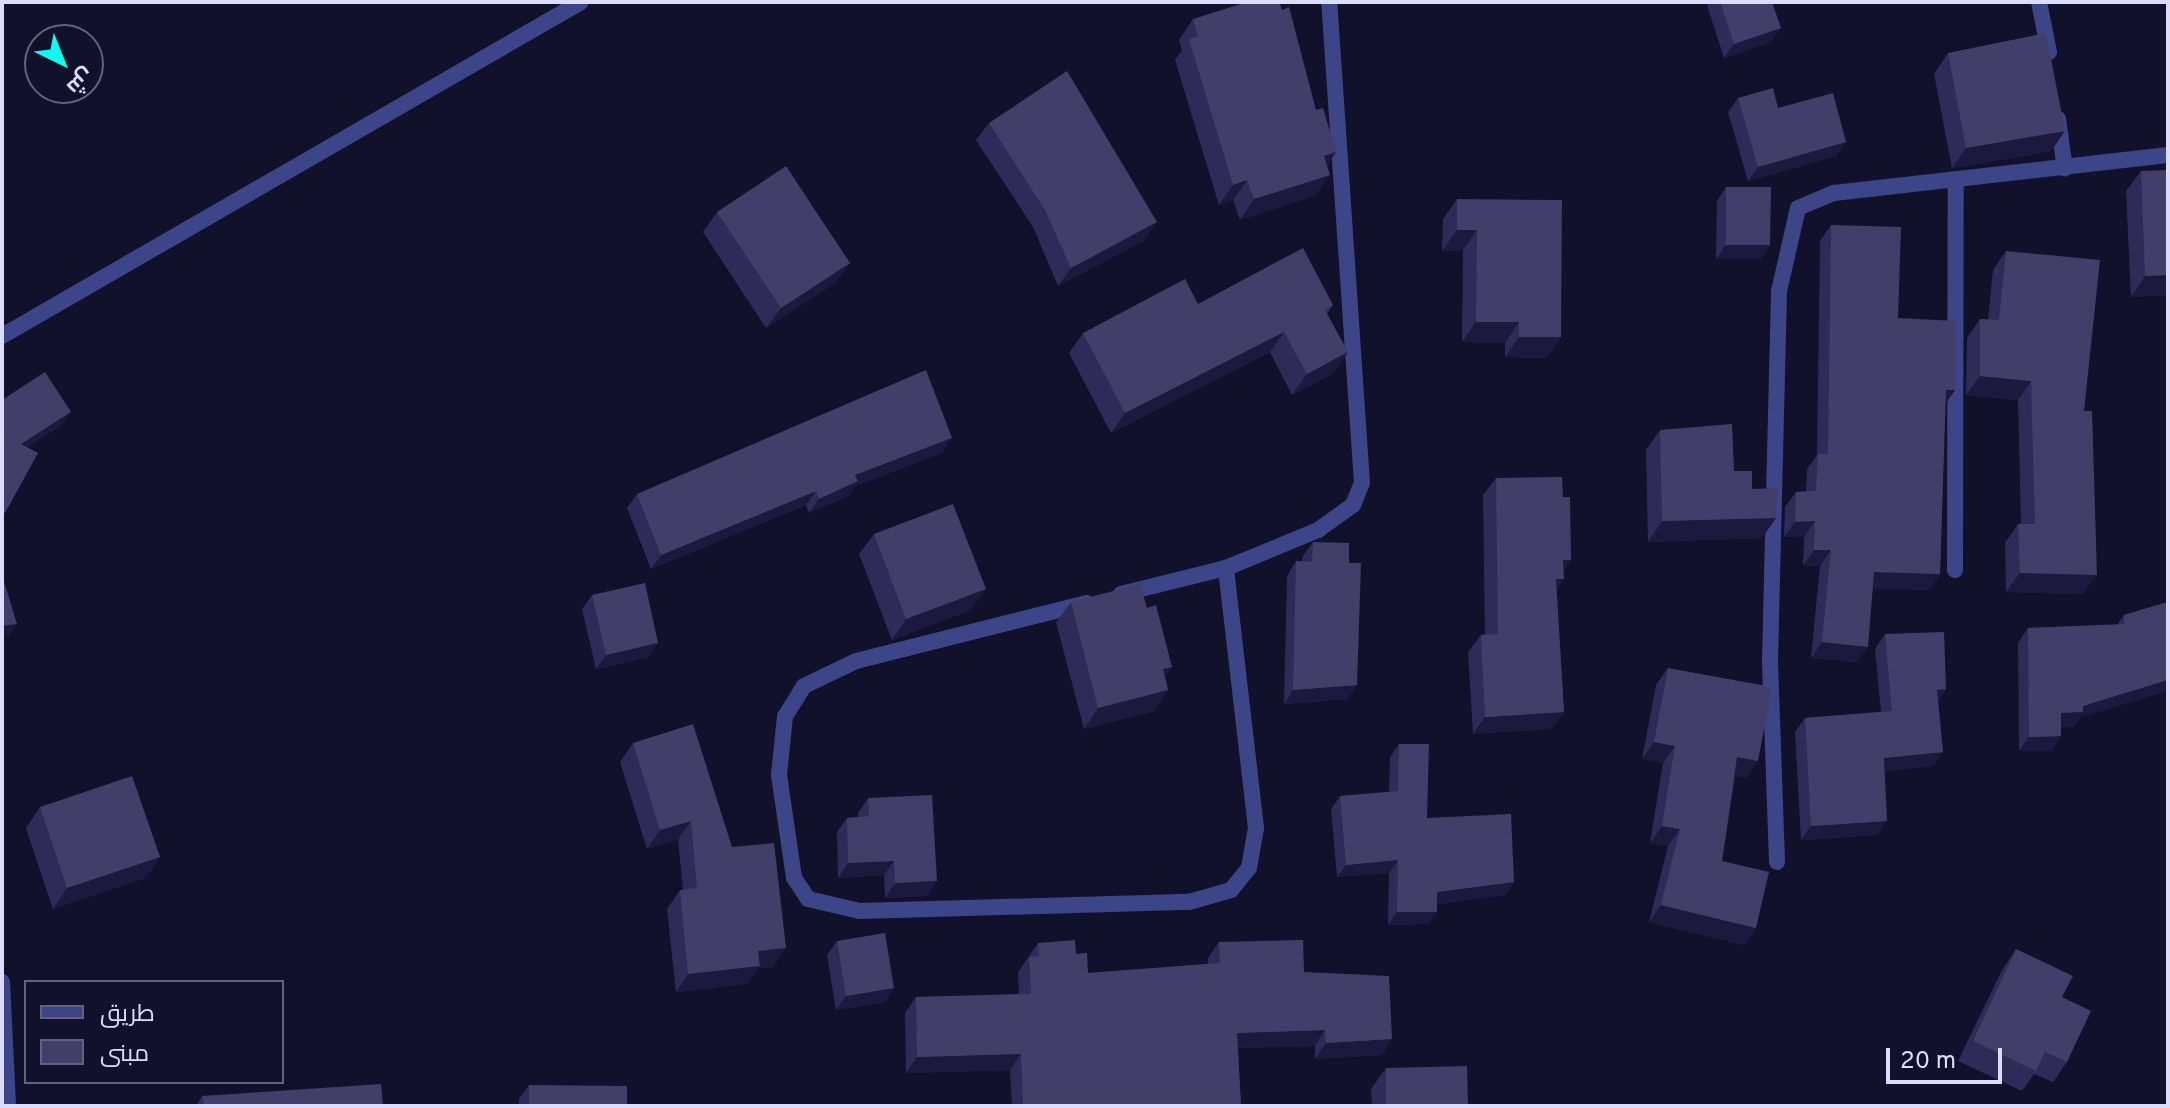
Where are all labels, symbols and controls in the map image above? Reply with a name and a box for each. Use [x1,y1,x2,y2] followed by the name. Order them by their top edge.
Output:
[24,24,104,104] north arrow
[60,61,99,100] text: ش
[24,980,284,1084] legend
[100,1000,155,1030] text: طريق
[1890,1032,2006,1082] scale bar
[100,1040,149,1070] text: مبنى
[1900,1047,1956,1077] text: 20 m

